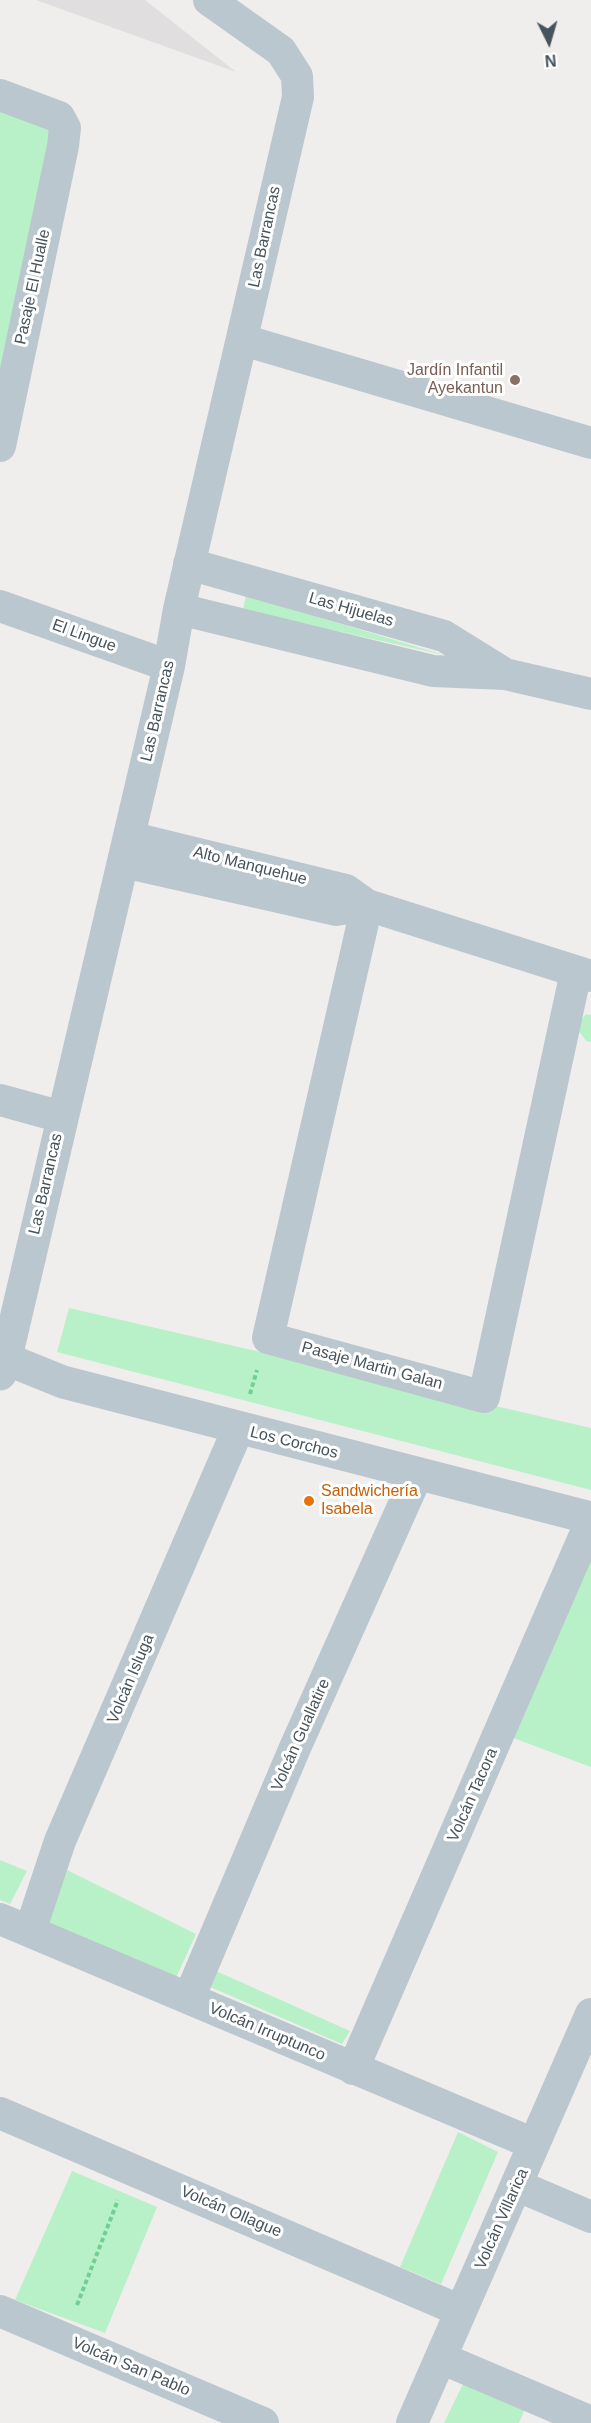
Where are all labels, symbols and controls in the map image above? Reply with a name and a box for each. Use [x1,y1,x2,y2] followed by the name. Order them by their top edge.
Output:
[519,12,579,72] north arrow
[544,51,557,69] text: N
[245,185,285,289] street label: Las Barrancas
[11,228,55,346] street label: Pasaje El Hualle
[407,361,503,399] place label: Jardín Infantil Ayekantun
[508,373,522,387] marker: Jardín Infantil Ayekantun
[306,589,396,631] street label: Las Hijuelas
[49,616,119,656] street label: El Lingue
[137,659,179,763] street label: Las Barrancas
[191,843,309,889] street label: Alto Manquehue
[25,1132,67,1236] street label: Las Barrancas
[300,1338,444,1394] street label: Pasaje Martin Galan
[248,1423,340,1463] street label: Los Corchos
[321,1482,418,1520] place label: Sandwichería Isabela
[302,1494,316,1508] marker: Sandwichería Isabela
[104,1631,158,1727] street label: Volcán Isluga
[268,1676,334,1794] street label: Volcán Guallatire
[444,1745,502,1845] street label: Volcán Tacora
[206,1999,328,2065] street label: Volcán Irruptunco
[471,2166,533,2272] street label: Volcán Villarica
[178,2182,284,2242] street label: Volcán Ollague
[69,2333,193,2401] street label: Volcán San Pablo

